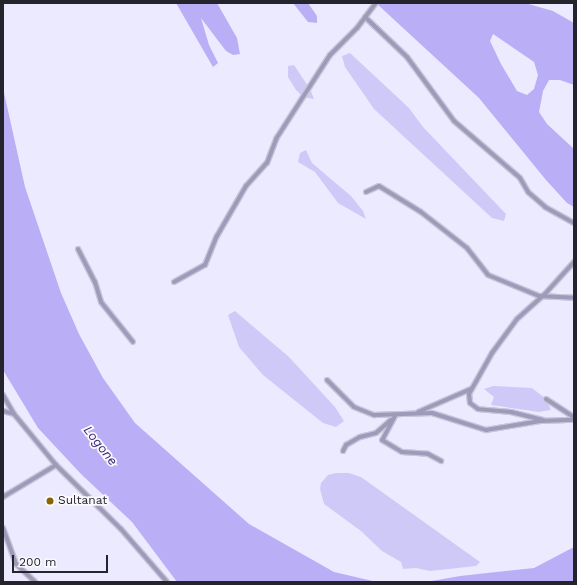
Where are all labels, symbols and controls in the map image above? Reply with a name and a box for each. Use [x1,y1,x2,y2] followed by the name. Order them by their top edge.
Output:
[80,423,120,469] water label: Logone
[58,494,107,508] place label: Sultanat
[45,496,55,506] marker: Sultanat
[14,547,110,573] scale bar
[19,555,56,569] text: 200 m

